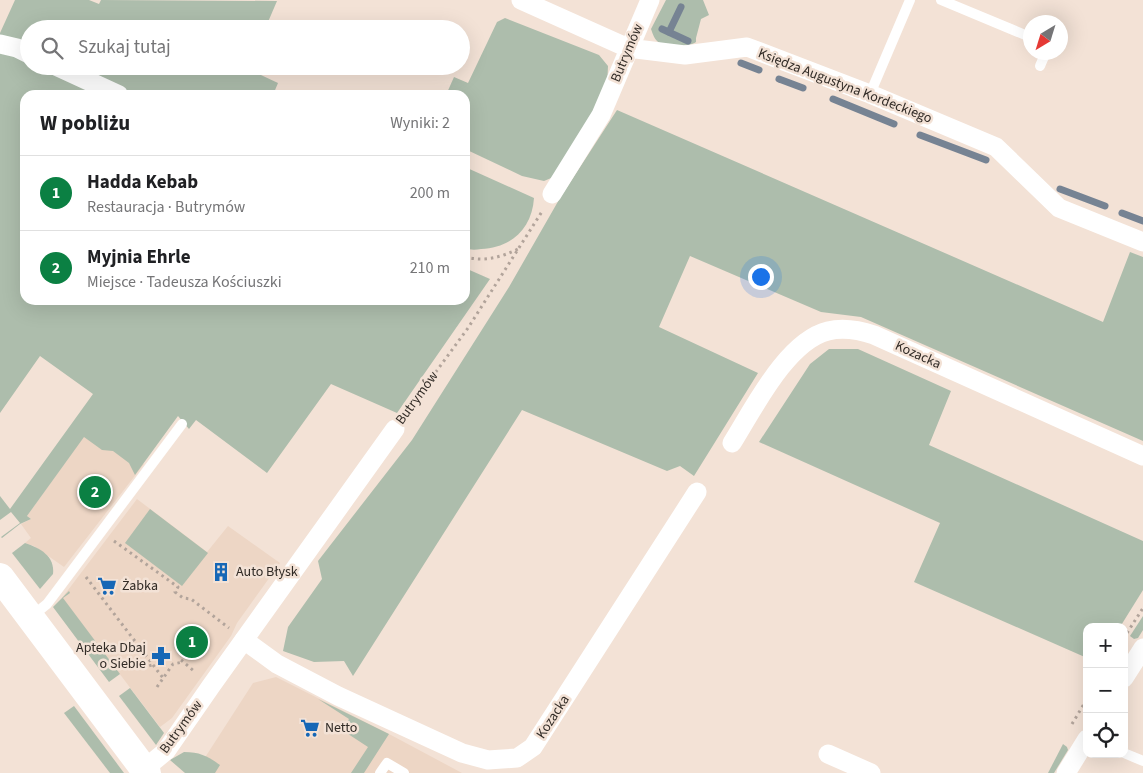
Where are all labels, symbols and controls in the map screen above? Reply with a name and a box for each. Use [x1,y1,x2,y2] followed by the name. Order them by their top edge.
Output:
[1023,15,1068,60] north arrow
[20,20,470,75] search box
[606,21,648,85] street label: Butrymów
[38,34,66,62] icon: search
[78,34,171,61] text: Szukaj tutaj
[755,44,935,128] street label: Księdza Augustyna Kordeckiego
[40,108,130,138] text: W pobliżu
[390,112,450,134] text: Wyniki: 2
[87,169,198,196] text: Hadda Kebab
[52,182,60,204] text: 1
[410,182,450,204] text: 200 m
[87,196,245,218] text: Restauracja · Butrymów
[87,244,191,271] text: Myjnia Ehrle
[52,257,60,279] text: 2
[410,257,450,279] text: 210 m
[748,264,774,290] your location
[87,271,282,293] text: Miejsce · Tadeusza Kościuszki
[892,336,944,374] street label: Kozacka
[391,367,443,429] street label: Butrymów
[79,473,111,511] pin: 2
[210,561,232,583] building icon: Auto Błysk
[236,562,298,582] place label: Auto Błysk
[96,575,118,597] supermarket icon: Żabka
[122,576,158,596] place label: Żabka
[176,623,208,661] pin: 1
[1083,623,1128,758] map controls
[1083,623,1128,668] button: +
[76,638,146,674] place label: Apteka Dbaj o Siebie
[150,645,172,667] pharmacy icon: Apteka Dbaj o Siebie
[1083,668,1128,713] button: −
[531,691,575,743] street label: Kozacka
[155,696,207,758] street label: Butrymów
[1083,713,1128,758] button: locate
[299,717,321,739] supermarket icon: Netto
[325,718,357,738] place label: Netto

